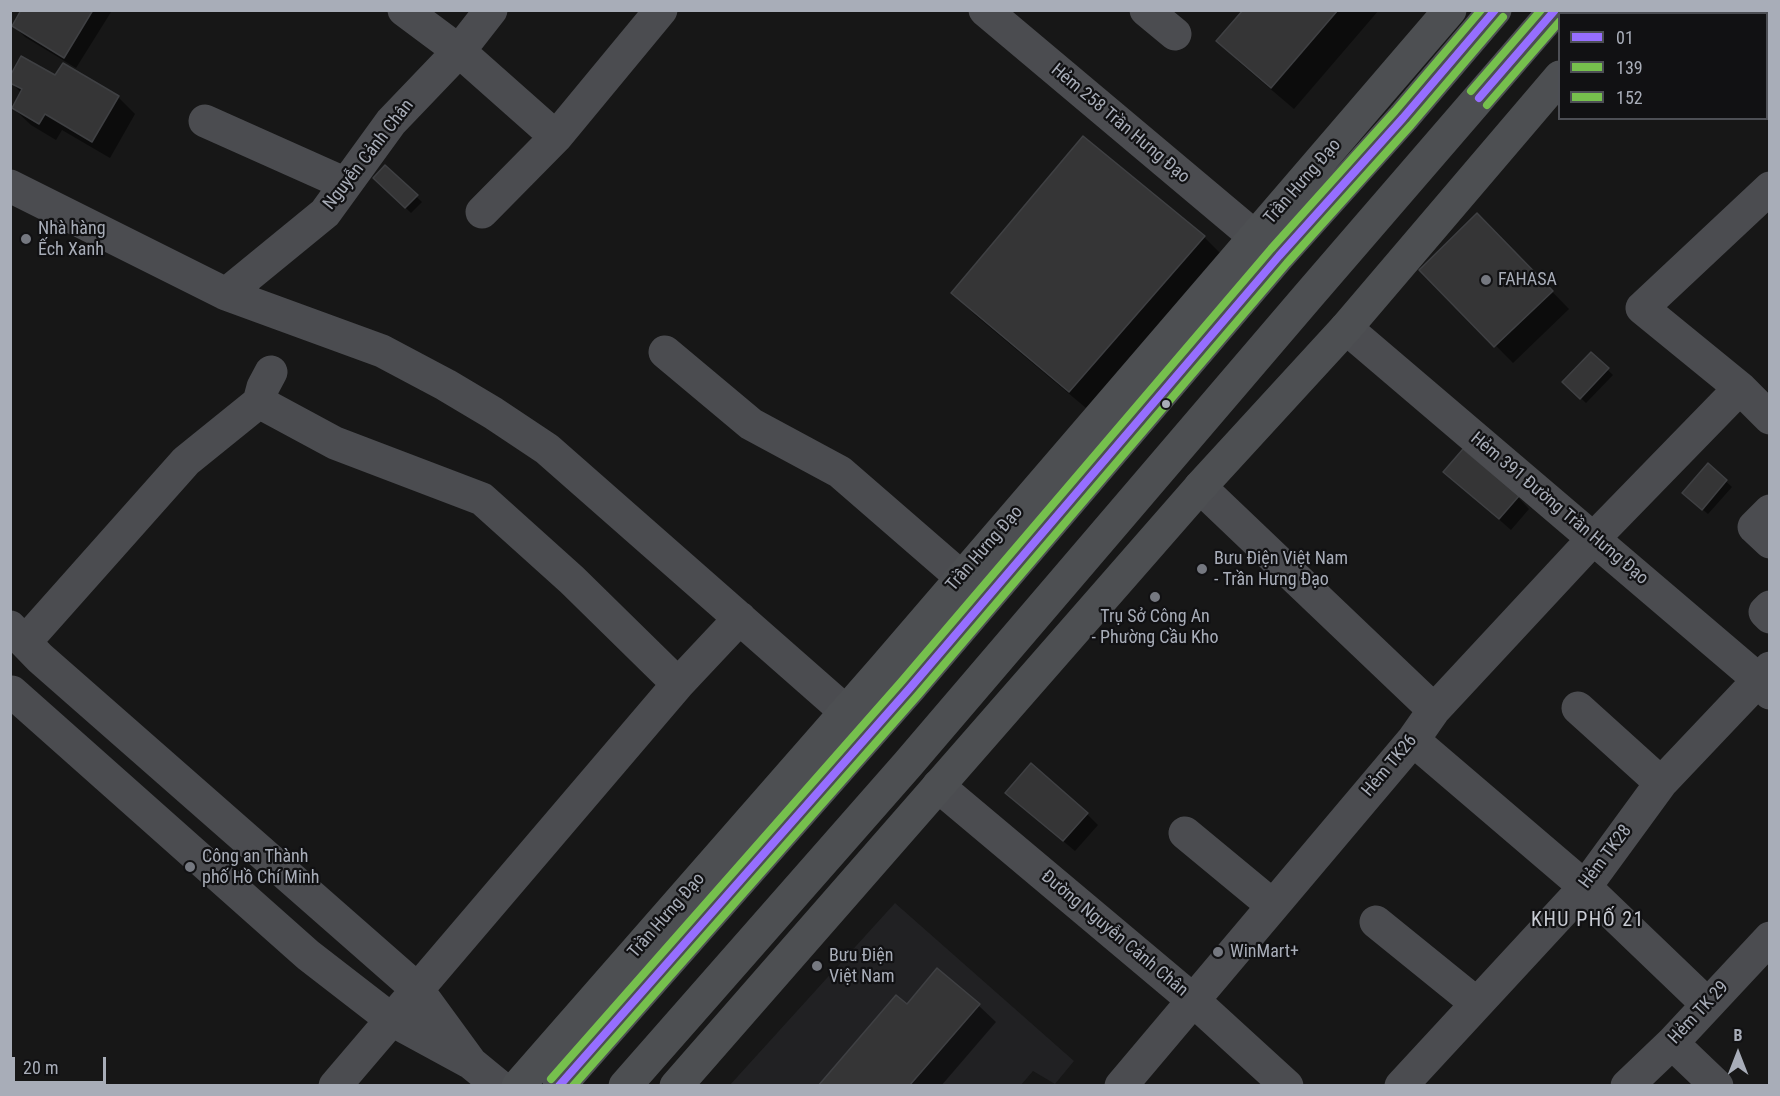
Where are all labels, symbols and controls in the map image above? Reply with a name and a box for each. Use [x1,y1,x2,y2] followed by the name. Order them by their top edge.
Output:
[1558,12,1768,120] legend
[1616,27,1634,48] text: 01
[1616,57,1643,78] text: 139
[1046,60,1194,188] street label: Hẻm 258 Trần Hưng Đạo
[1616,87,1643,108] text: 152
[319,96,419,214] street label: Nguyễn Cảnh Chân
[1260,135,1346,229] street label: Trần Hưng Đạo
[38,218,106,260] place label: Nhà hàng Ếch Xanh
[19,232,33,246] marker: Nhà hàng Ếch Xanh
[1498,269,1557,291] place label: FAHASA
[1479,273,1493,287] marker: FAHASA
[1160,398,1172,410] unlabelled marker
[1466,428,1652,590] street label: Hẻm 391 Đường Trần Hưng Ðạo
[942,502,1028,596] street label: Trần Hưng Đạo
[1214,548,1348,590] place label: Bưu Điện Việt Nam - Trần Hưng Đạo
[1195,562,1209,576] marker: Bưu Điện Việt Nam - Trần Hưng Đạo
[1148,590,1162,604] marker: Trụ Sở Công An - Phường Cầu Kho
[1091,606,1219,648] place label: Trụ Sở Công An - Phường Cầu Kho
[1358,731,1422,801] street label: Hẻm TK26
[1575,821,1637,893] street label: Hẻm TK28
[202,846,319,888] place label: Công an Thành phố Hồ Chí Minh
[183,860,197,874] marker: Công an Thành phố Hồ Chí Minh
[1036,866,1192,1002] street label: Đường Nguyễn Cảnh Chân
[624,869,710,963] street label: Trần Hưng Đạo
[1531,909,1645,933] district label: KHU PHỐ 21
[1230,941,1299,963] place label: WinMart+
[829,945,894,988] place label: Bưu Điện Việt Nam
[1211,945,1225,959] marker: WinMart+
[810,959,824,973] marker: Bưu Điện Việt Nam
[1664,977,1734,1049] street label: Hẻm TK 29
[1708,1024,1768,1084] north arrow
[1734,1026,1742,1045] text: B
[15,1045,110,1083] scale bar
[23,1057,58,1078] text: 20 m

